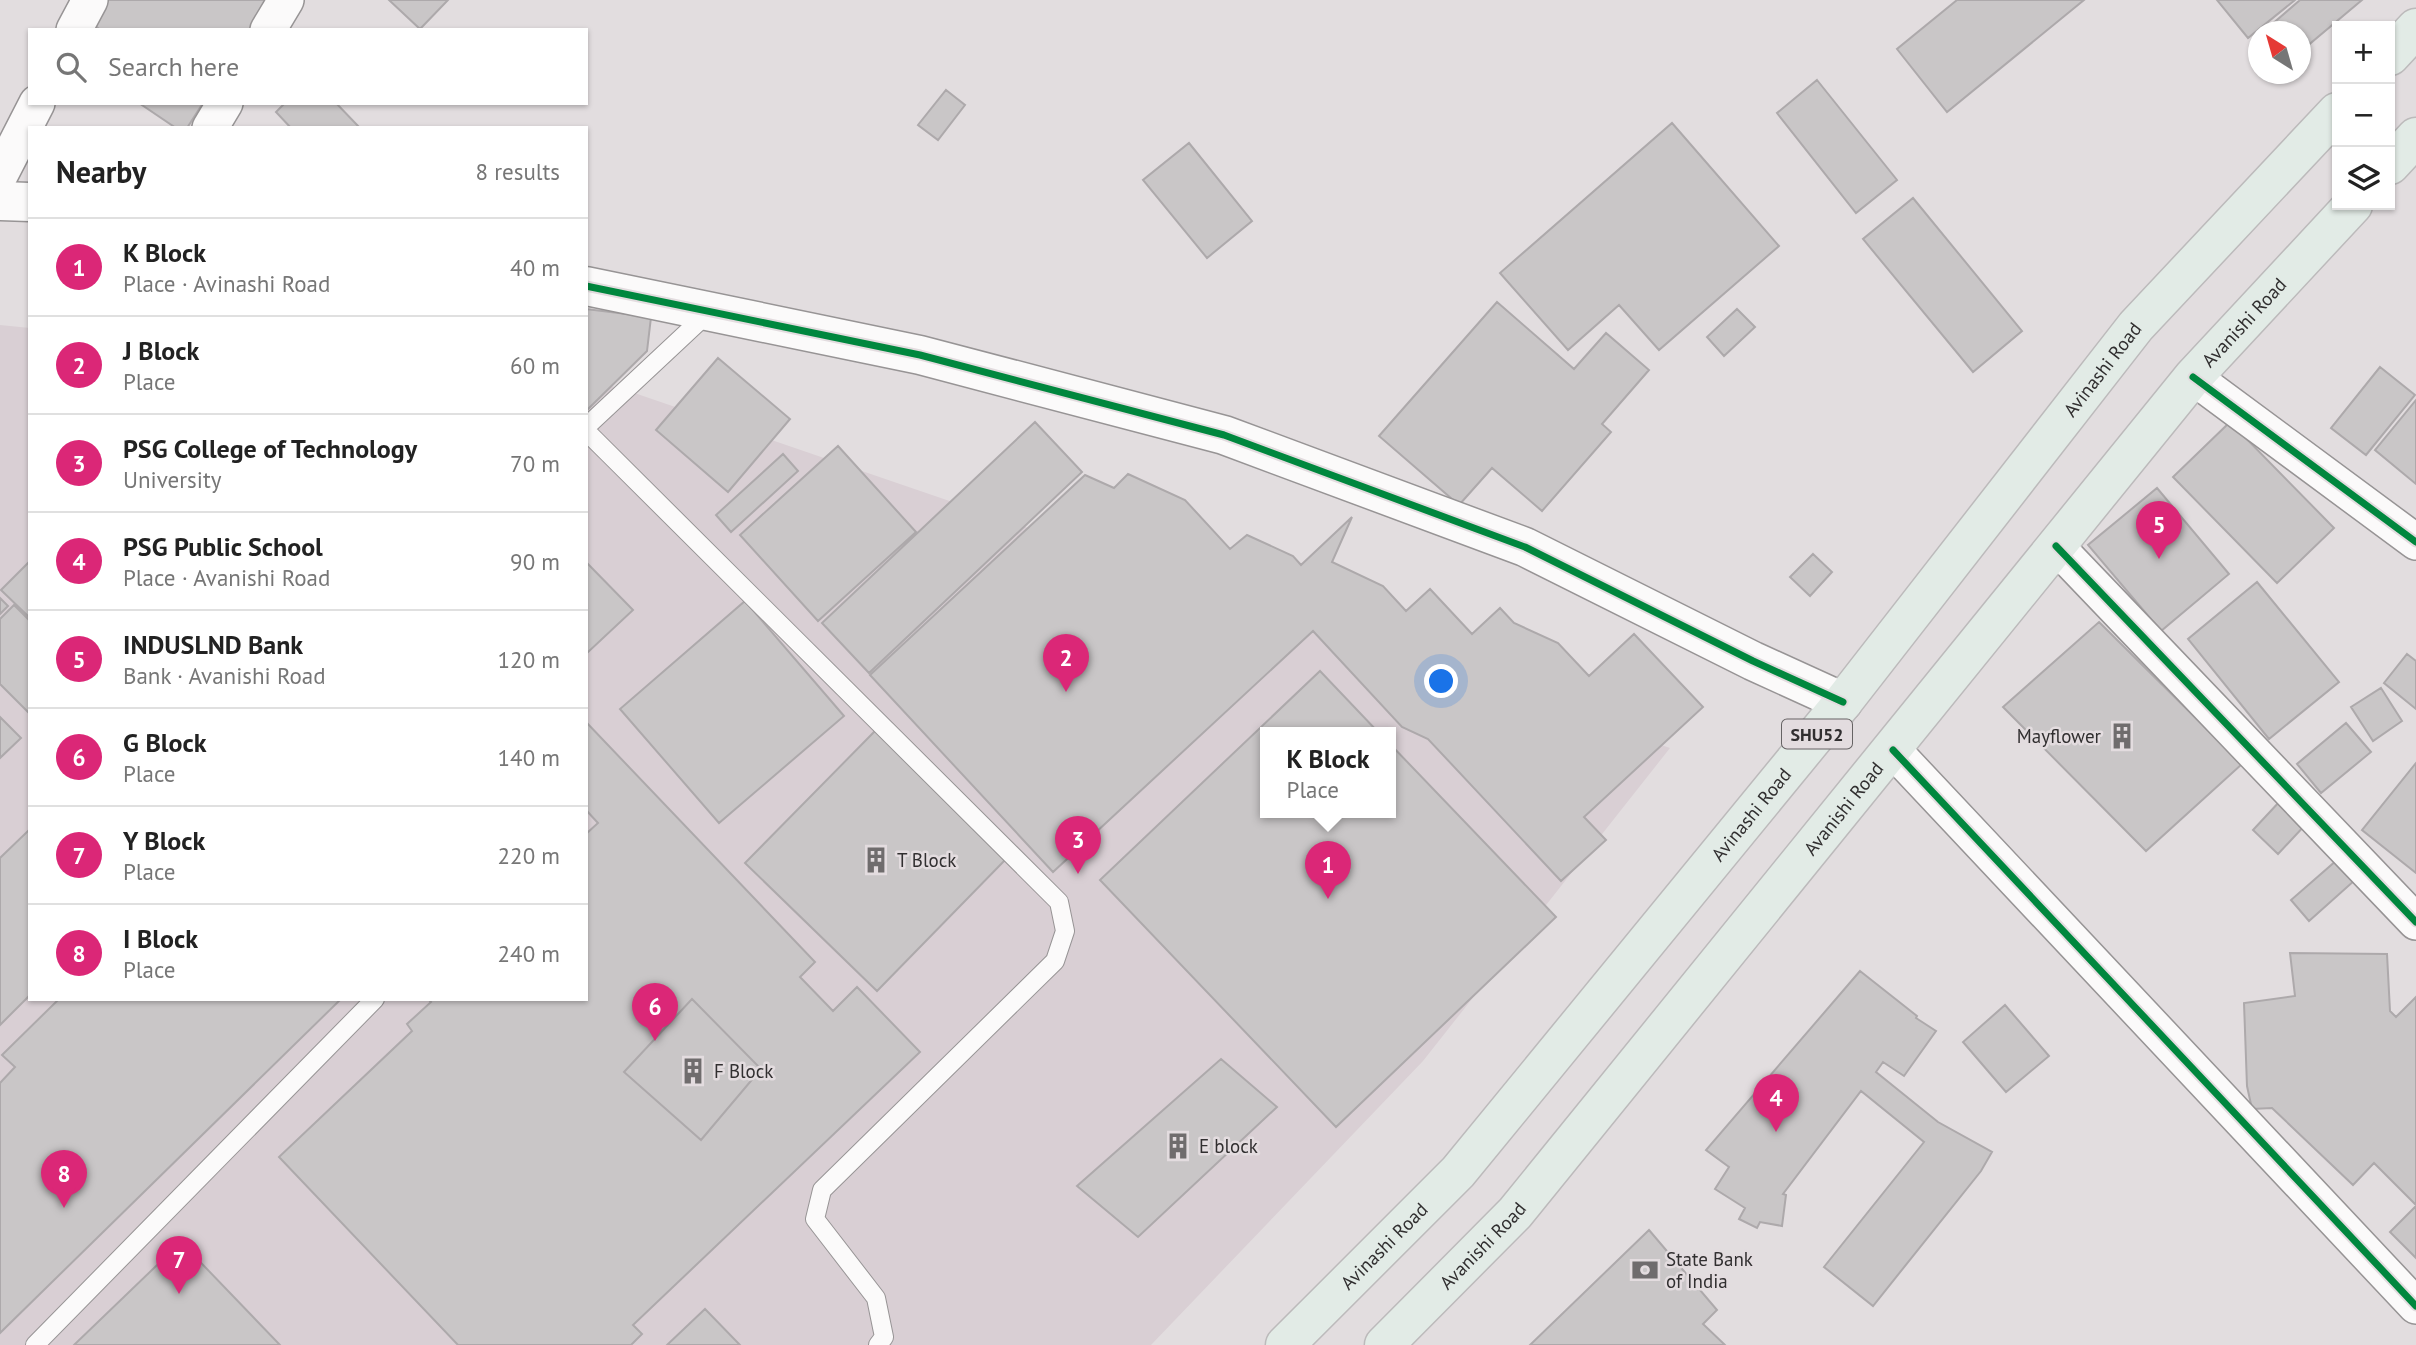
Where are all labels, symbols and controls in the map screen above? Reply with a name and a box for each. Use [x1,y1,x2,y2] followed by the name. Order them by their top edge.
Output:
[2248,21,2311,84] north arrow
[2332,21,2395,210] map controls
[2332,21,2395,84] button: +
[28,28,588,105] search box
[52,48,90,86] icon: search
[108,50,239,83] text: Search here
[2332,84,2395,147] button: −
[2332,147,2395,210] button: layers
[56,152,146,191] text: Nearby
[476,157,560,186] text: 8 results
[123,236,206,269] text: K Block
[72,253,86,282] text: 1
[510,253,560,282] text: 40 m
[123,269,330,298] text: Place · Avinashi Road
[2196,273,2291,372] street label: Avanishi Road
[2058,317,2147,421] street label: Avinashi Road
[123,334,199,367] text: J Block
[72,351,86,380] text: 2
[510,351,560,380] text: 60 m
[123,367,176,396] text: Place
[123,432,417,465] text: PSG College of Technology
[72,449,86,478] text: 3
[510,449,560,478] text: 70 m
[123,465,221,494] text: University
[2136,501,2182,559] pin: 5
[123,530,323,563] text: PSG Public School
[72,547,86,576] text: 4
[510,547,560,576] text: 90 m
[123,563,330,592] text: Place · Avanishi Road
[123,628,303,661] text: INDUSLND Bank
[1043,634,1089,692] pin: 2
[72,645,86,674] text: 5
[498,645,560,674] text: 120 m
[123,661,326,690] text: Bank · Avanishi Road
[1424,664,1458,698] your location
[1782,720,1852,748] road number: SHU52
[2107,721,2137,751] building icon: Mayflower
[2017,724,2102,748] place label: Mayflower
[123,726,206,759] text: G Block
[1260,727,1396,818] popup
[1287,742,1369,775] text: K Block
[72,743,86,772] text: 6
[498,743,560,772] text: 140 m
[1798,757,1888,860] street label: Avanishi Road
[123,759,176,788] text: Place
[1706,763,1796,866] street label: Avinashi Road
[1287,775,1339,804] text: Place
[1055,816,1101,874] pin: 3
[123,824,205,857] text: Y Block
[72,841,86,870] text: 7
[498,841,560,870] text: 220 m
[1305,841,1351,899] pin: 1
[861,845,891,875] building icon: T Block
[897,848,956,872] place label: T Block
[123,857,176,886] text: Place
[123,922,198,955] text: I Block
[72,939,86,968] text: 8
[498,939,560,968] text: 240 m
[123,955,176,984] text: Place
[632,983,678,1041] pin: 6
[678,1056,708,1086] building icon: F Block
[714,1059,773,1083] place label: F Block
[1753,1074,1799,1132] pin: 4
[1163,1131,1193,1161] building icon: E block
[1199,1134,1258,1158] place label: E block
[41,1150,87,1208] pin: 8
[1335,1197,1433,1295] street label: Avinashi Road
[1434,1197,1531,1294] street label: Avanishi Road
[156,1236,202,1294] pin: 7
[1666,1247,1753,1293] place label: State Bank of India
[1630,1255,1660,1285] bank icon: State Bank of India

